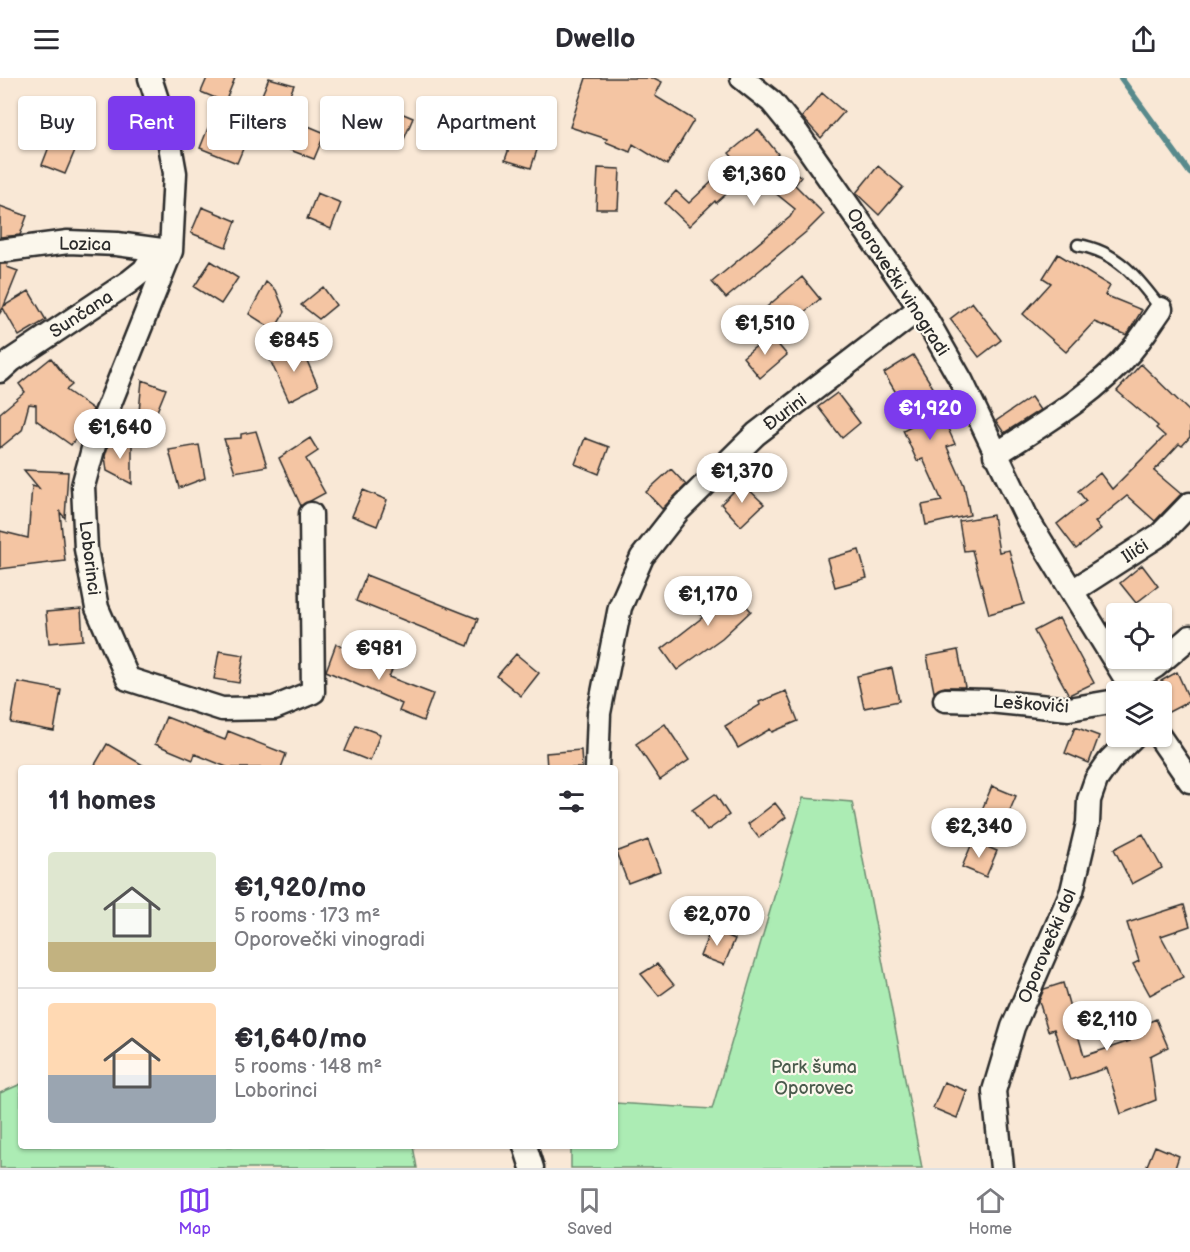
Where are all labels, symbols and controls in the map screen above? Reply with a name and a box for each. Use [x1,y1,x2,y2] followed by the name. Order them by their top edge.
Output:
[30,23,63,56] icon: menu
[555,23,635,55] text: Dwello
[1127,23,1160,56] icon: share
[18,96,96,150] chip: Buy
[108,96,195,150] chip: Rent
[207,96,308,150] chip: Filters
[320,96,404,150] chip: New
[416,96,557,150] chip: Apartment
[705,156,803,207] pin: €1,360
[722,163,786,187] text: €1,360
[842,205,953,360] street label: Oporovečki vinogradi
[59,234,111,255] street label: Lozica
[46,286,117,343] street label: Sunčana
[716,305,814,356] pin: €1,510
[735,312,795,336] text: €1,510
[258,322,330,373] pin: €845
[269,329,319,353] text: €845
[760,389,811,435] street label: Đurini
[881,390,979,441] pin: €1,920
[898,397,962,421] text: €1,920
[71,409,169,460] pin: €1,640
[88,416,152,440] text: €1,640
[693,453,791,504] pin: €1,370
[710,460,774,484] text: €1,370
[75,520,104,597] street label: Loborinci
[1118,535,1153,568] street label: Ilići
[659,576,757,627] pin: €1,170
[678,583,738,607] text: €1,170
[1106,603,1172,747] map controls
[1106,603,1172,669] button: locate
[343,630,415,681] pin: €981
[355,637,403,661] text: €981
[1106,681,1172,747] button: layers
[992,691,1070,718] street label: Leškovići
[555,785,588,818] icon: filters
[48,786,156,817] text: 11 homes
[930,808,1028,859] pin: €2,340
[945,815,1013,839] text: €2,340
[234,873,366,904] text: €1,920/mo
[96,876,168,948] icon: home
[1014,886,1081,1006] street label: Oporovečki dol
[668,896,766,947] pin: €2,070
[683,903,751,927] text: €2,070
[234,904,380,928] text: 5 rooms · 173 m²
[234,928,425,952] text: Oporovečki vinogradi
[1058,1001,1156,1052] pin: €2,110
[1077,1008,1137,1032] text: €2,110
[234,1024,367,1055] text: €1,640/mo
[96,1027,168,1099] icon: home
[234,1055,382,1079] text: 5 rooms · 148 m²
[771,1057,857,1099] park label: Park šuma Oporovec
[234,1079,317,1103] text: Loborinci
[178,1184,211,1239] tab: Map
[567,1184,612,1239] tab: Saved
[968,1184,1012,1239] tab: Home

